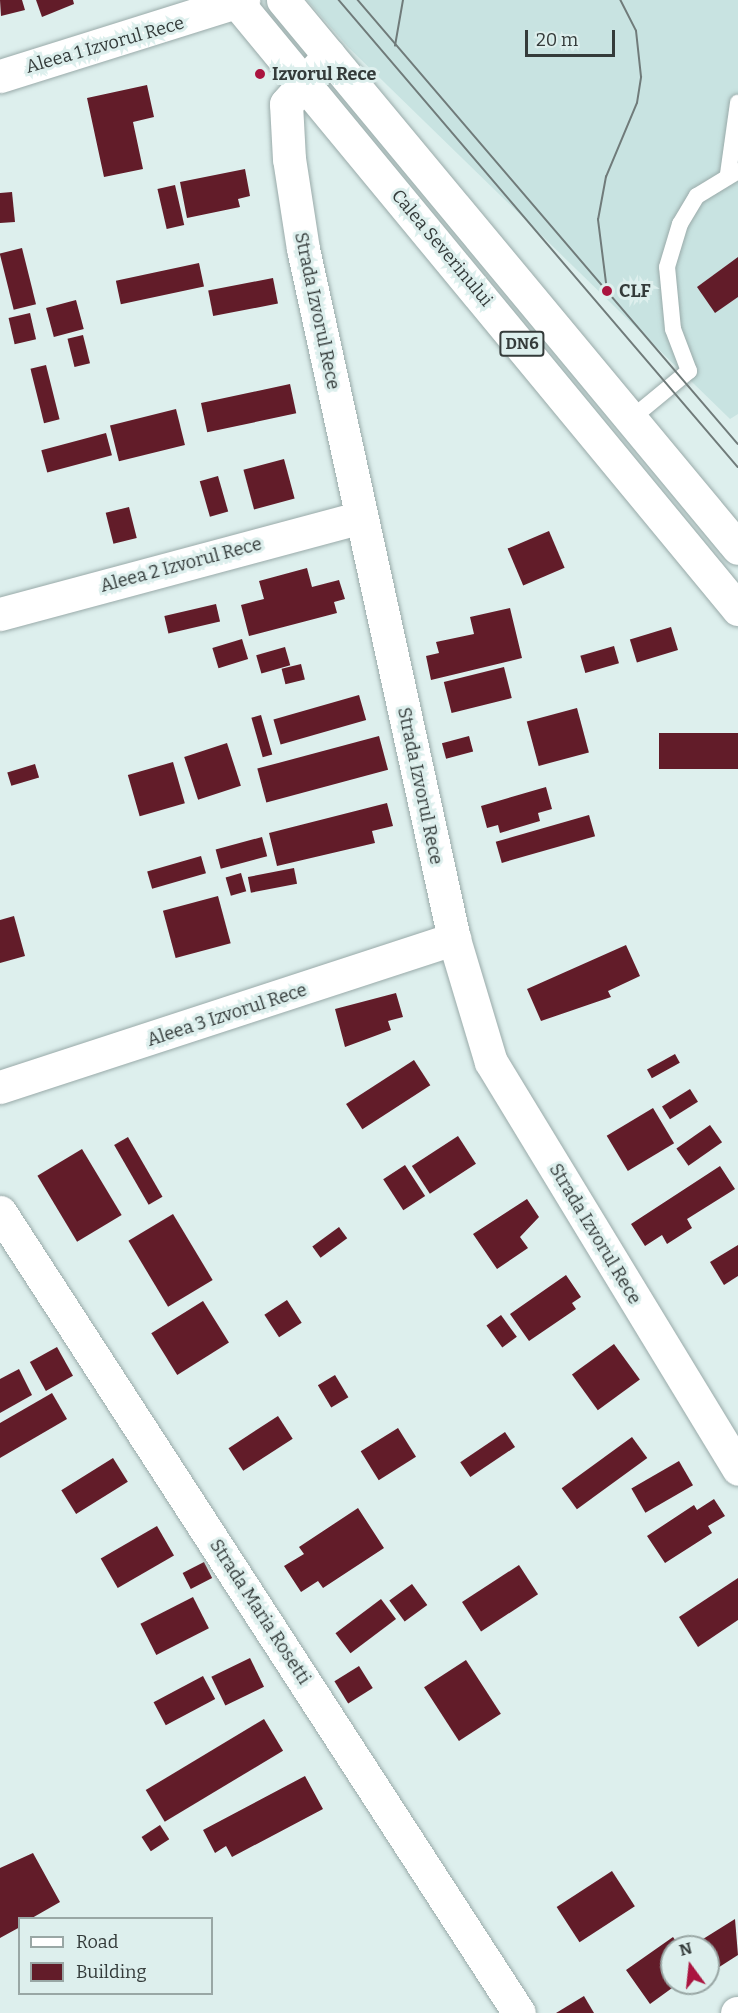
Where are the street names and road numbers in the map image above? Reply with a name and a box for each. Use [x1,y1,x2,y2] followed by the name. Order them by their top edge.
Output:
[23,12,187,78] street label: Aleea 1 Izvorul Rece
[387,185,497,311] street label: Calea Severinului
[290,230,344,392] street label: Strada Izvorul Rece
[498,331,546,357] road number: DN6
[98,533,264,597] street label: Aleea 2 Izvorul Rece
[393,705,447,867] street label: Strada Izvorul Rece
[144,979,310,1051] street label: Aleea 3 Izvorul Rece
[544,1160,646,1308] street label: Strada Izvorul Rece
[205,1535,315,1689] street label: Strada Maria Rosetti

